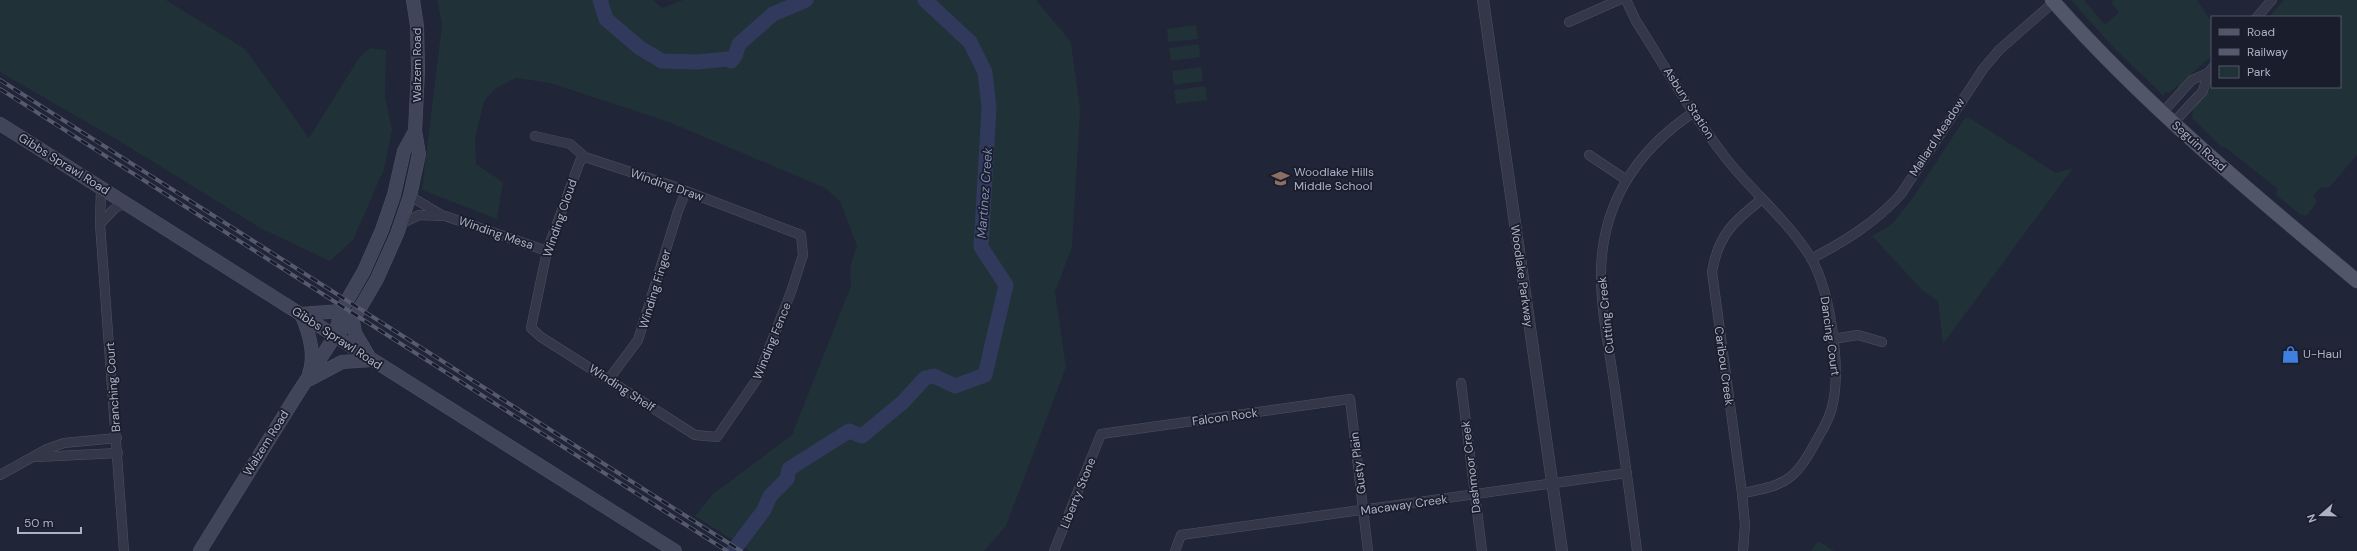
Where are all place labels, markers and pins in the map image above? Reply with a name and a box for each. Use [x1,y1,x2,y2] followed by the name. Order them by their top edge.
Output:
[1294,164,1374,194] place label: Woodlake Hills Middle School
[1271,169,1291,189] school or university icon: Woodlake Hills Middle School
[2280,344,2300,364] shop icon: U-Haul
[2303,346,2342,362] place label: U-Haul

